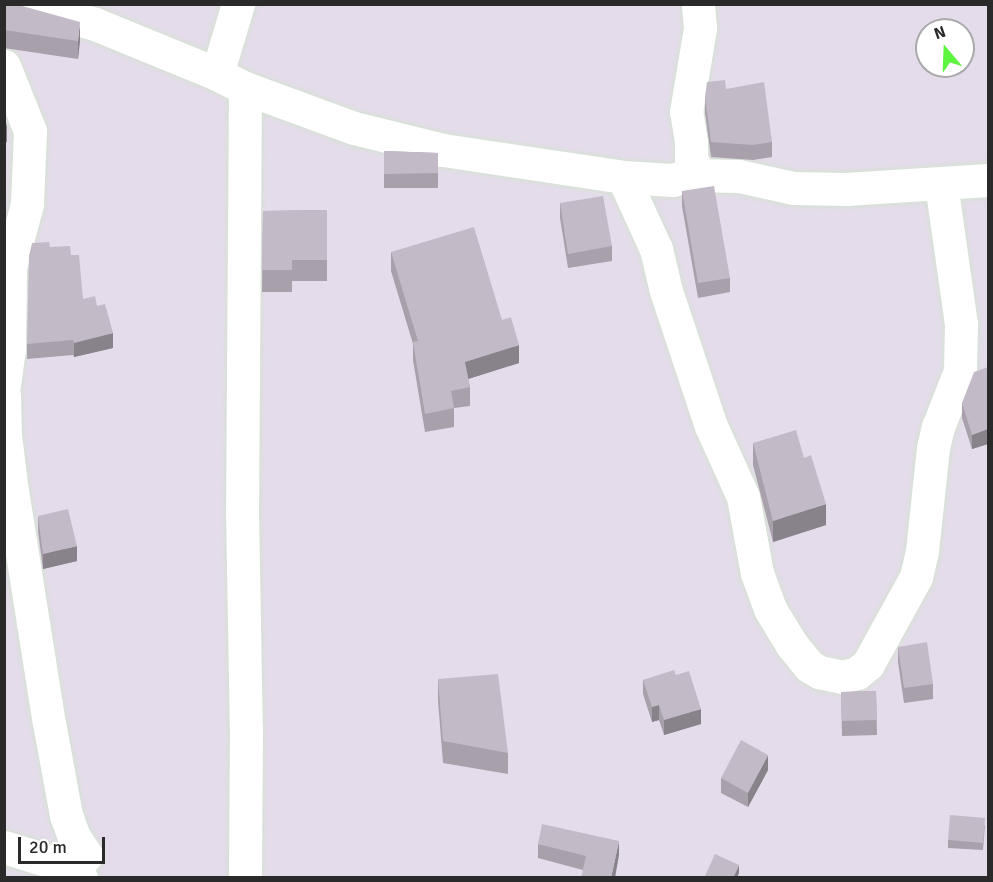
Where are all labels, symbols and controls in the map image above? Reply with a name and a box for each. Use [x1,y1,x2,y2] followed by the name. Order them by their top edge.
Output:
[915,18,975,78] north arrow
[931,22,948,44] text: N
[21,825,108,863] scale bar
[29,836,67,858] text: 20 m

